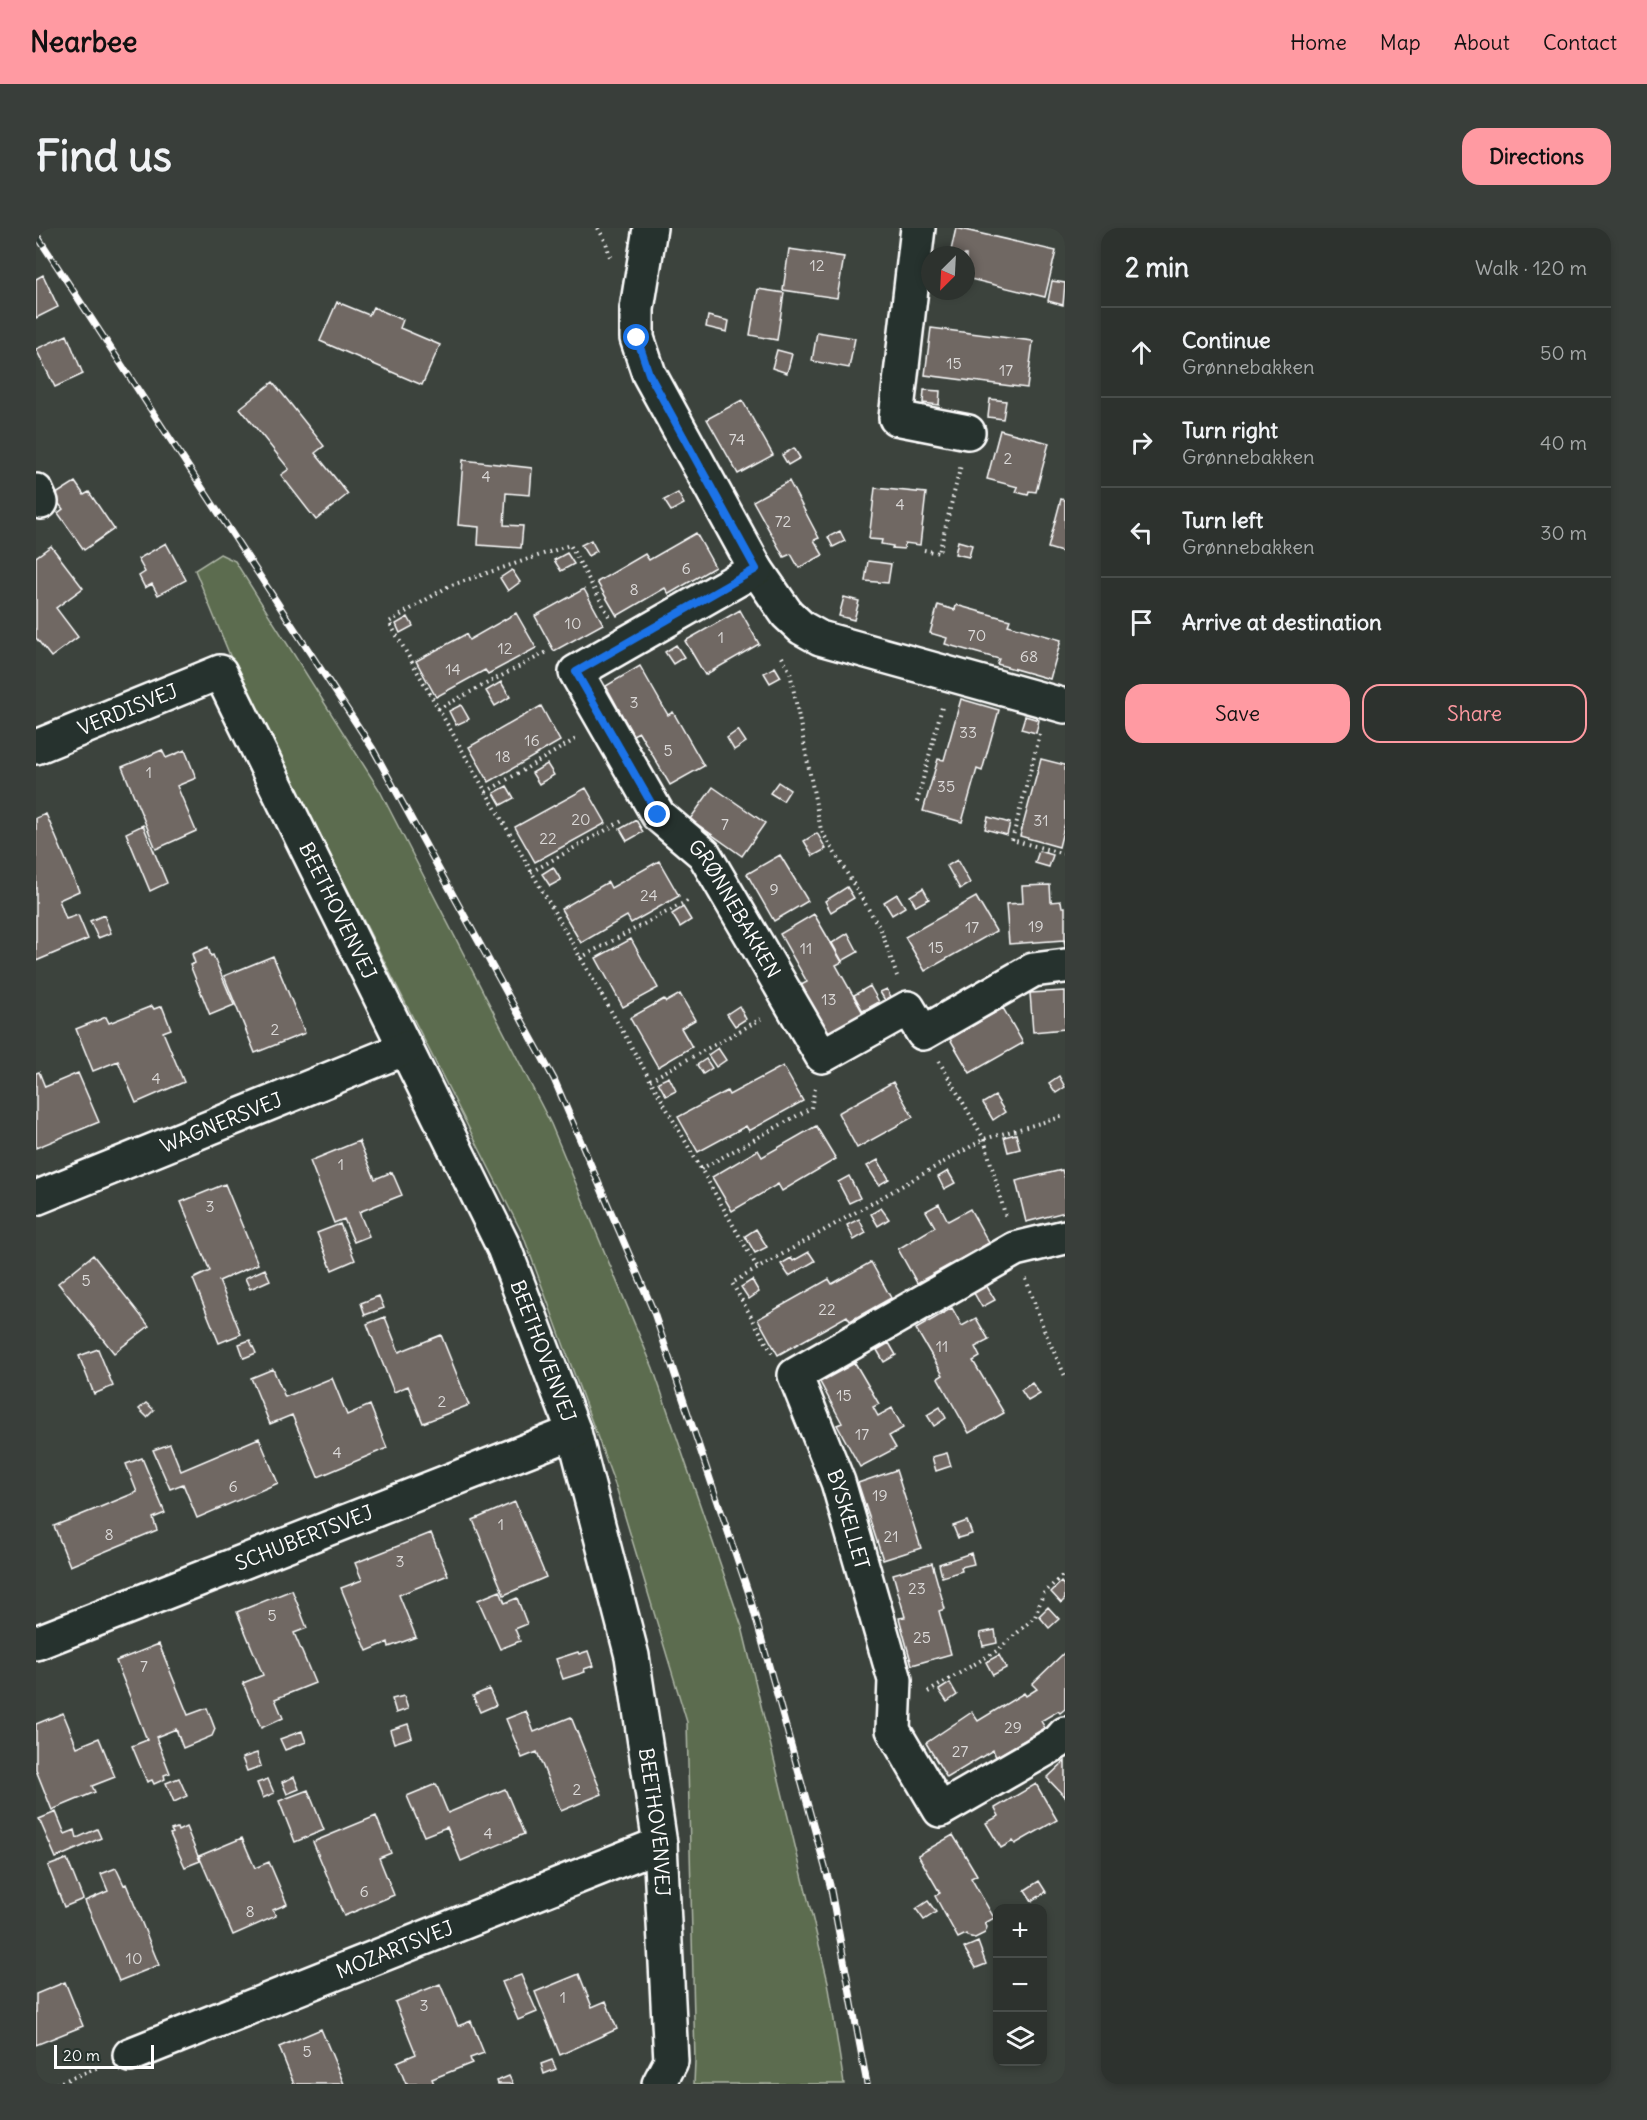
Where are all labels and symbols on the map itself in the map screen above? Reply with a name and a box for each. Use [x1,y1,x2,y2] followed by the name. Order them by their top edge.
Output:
[921,246,975,300] north arrow
[809,255,825,275] house number: 12
[623,324,649,350] route start
[946,353,962,373] house number: 15
[999,360,1013,380] house number: 17
[729,429,745,449] house number: 74
[1004,448,1013,468] house number: 2
[481,466,491,486] house number: 4
[895,494,905,514] house number: 4
[775,511,792,531] house number: 72
[681,558,691,578] house number: 6
[629,579,639,599] house number: 8
[565,613,581,633] house number: 10
[968,625,986,645] house number: 70
[718,627,724,647] house number: 1
[497,638,513,658] house number: 12
[1020,646,1038,666] house number: 68
[445,659,461,679] house number: 14
[74,678,181,741] street label: VERDISVEJ
[629,692,639,712] house number: 3
[959,722,977,742] house number: 33
[524,730,540,750] house number: 16
[663,740,673,760] house number: 5
[495,746,511,766] house number: 18
[146,762,152,782] house number: 1
[937,776,955,796] house number: 35
[644,801,670,827] route end
[571,809,591,829] house number: 20
[1033,810,1049,830] house number: 31
[721,814,729,834] house number: 7
[539,828,557,848] house number: 22
[684,833,787,982] street label: GRØNNEBAKKEN
[294,838,382,983] street label: BEETHOVENVEJ
[769,879,779,899] house number: 9
[640,885,658,905] house number: 24
[1028,916,1044,936] house number: 19
[965,917,979,937] house number: 17
[928,937,944,957] house number: 15
[800,938,812,958] house number: 11
[821,989,837,1009] house number: 13
[271,1019,280,1039] house number: 2
[151,1068,161,1088] house number: 4
[157,1087,286,1158] street label: WAGNERSVEJ
[338,1154,344,1174] house number: 1
[205,1196,215,1216] house number: 3
[81,1270,91,1290] house number: 5
[505,1276,582,1425] street label: BEETHOVENVEJ
[818,1299,836,1319] house number: 22
[936,1336,948,1356] house number: 11
[836,1385,852,1405] house number: 15
[438,1391,447,1411] house number: 2
[855,1424,869,1444] house number: 17
[332,1442,342,1462] house number: 4
[822,1465,875,1572] street label: BYSKELLET
[228,1476,238,1496] house number: 6
[872,1485,888,1505] house number: 19
[232,1499,376,1576] street label: SCHUBERTSVEJ
[498,1514,504,1534] house number: 1
[104,1524,114,1544] house number: 8
[883,1526,899,1546] house number: 21
[395,1551,405,1571] house number: 3
[908,1578,926,1598] house number: 23
[267,1605,277,1625] house number: 5
[913,1627,931,1647] house number: 25
[140,1656,148,1676] house number: 7
[1004,1717,1022,1737] house number: 29
[952,1741,968,1761] house number: 27
[634,1746,676,1897] street label: BEETHOVENVEJ
[573,1779,582,1799] house number: 2
[483,1823,493,1843] house number: 4
[359,1881,369,1901] house number: 6
[245,1901,255,1921] house number: 8
[332,1915,457,1984] street label: MOZARTSVEJ
[126,1948,142,1968] house number: 10
[560,1987,566,2007] house number: 1
[419,1995,429,2015] house number: 3
[302,2041,312,2061] house number: 5
[54,2042,154,2070] scale bar

